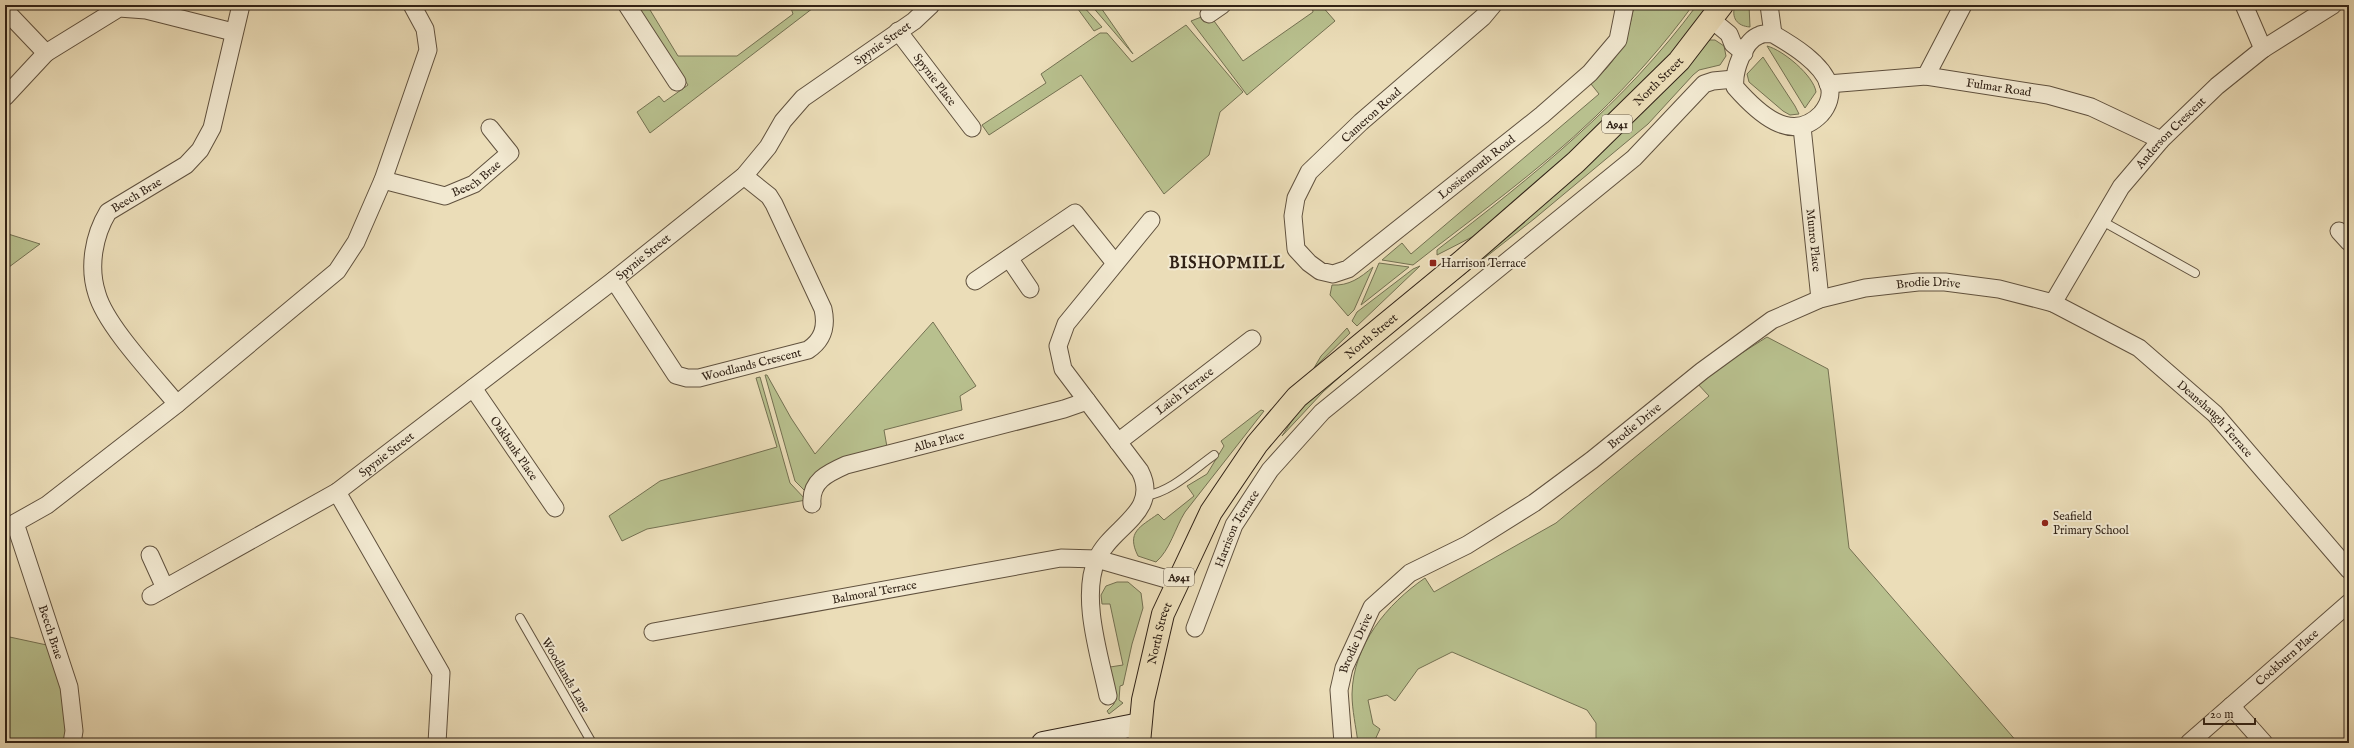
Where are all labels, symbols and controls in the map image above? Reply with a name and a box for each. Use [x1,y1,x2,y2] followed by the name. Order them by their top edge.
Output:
[851,18,914,68] street label: Spynie Street
[910,51,960,109] street label: Spynie Place
[1631,54,1687,109] street label: North Street
[1965,75,2033,100] street label: Fulmar Road
[1338,84,1405,146] street label: Cameron Road
[2132,94,2209,173] street label: Anderson Crescent
[1602,115,1632,133] road number: A941
[1435,132,1519,203] street label: Lossiemouth Road
[450,157,504,200] street label: Beech Brae
[109,174,165,216] street label: Beech Brae
[1803,208,1824,273] street label: Munro Place
[613,231,674,284] street label: Spynie Street
[1169,254,1285,274] district label: BISHOPMILL
[1441,256,1527,271] place label: Harrison Terrace
[1428,258,1438,268] marker: Harrison Terrace
[1895,275,1962,292] street label: Brodie Drive
[1342,310,1401,362] street label: North Street
[700,345,803,385] street label: Woodlands Crescent
[1153,364,1217,418] street label: Laich Terrace
[2174,377,2256,461] street label: Deanshaugh Terrace
[1605,400,1665,452] street label: Brodie Drive
[487,413,541,484] street label: Oakbank Place
[911,428,966,456] street label: Alba Place
[356,429,417,481] street label: Spynie Street
[1212,487,1263,570] street label: Harrison Terrace
[2053,509,2129,538] place label: Seafield Primary School
[2040,518,2050,528] marker: Seafield Primary School
[1164,568,1194,586] road number: A941
[831,577,918,607] street label: Balmoral Terrace
[1145,600,1176,666] street label: North Street
[35,603,66,662] street label: Beech Brae
[1336,611,1376,675] street label: Brodie Drive
[2253,626,2322,689] street label: Cockburn Place
[538,635,593,716] street label: Woodlands Lane
[2204,700,2255,726] scale bar
[2210,707,2233,722] text: 20 m

